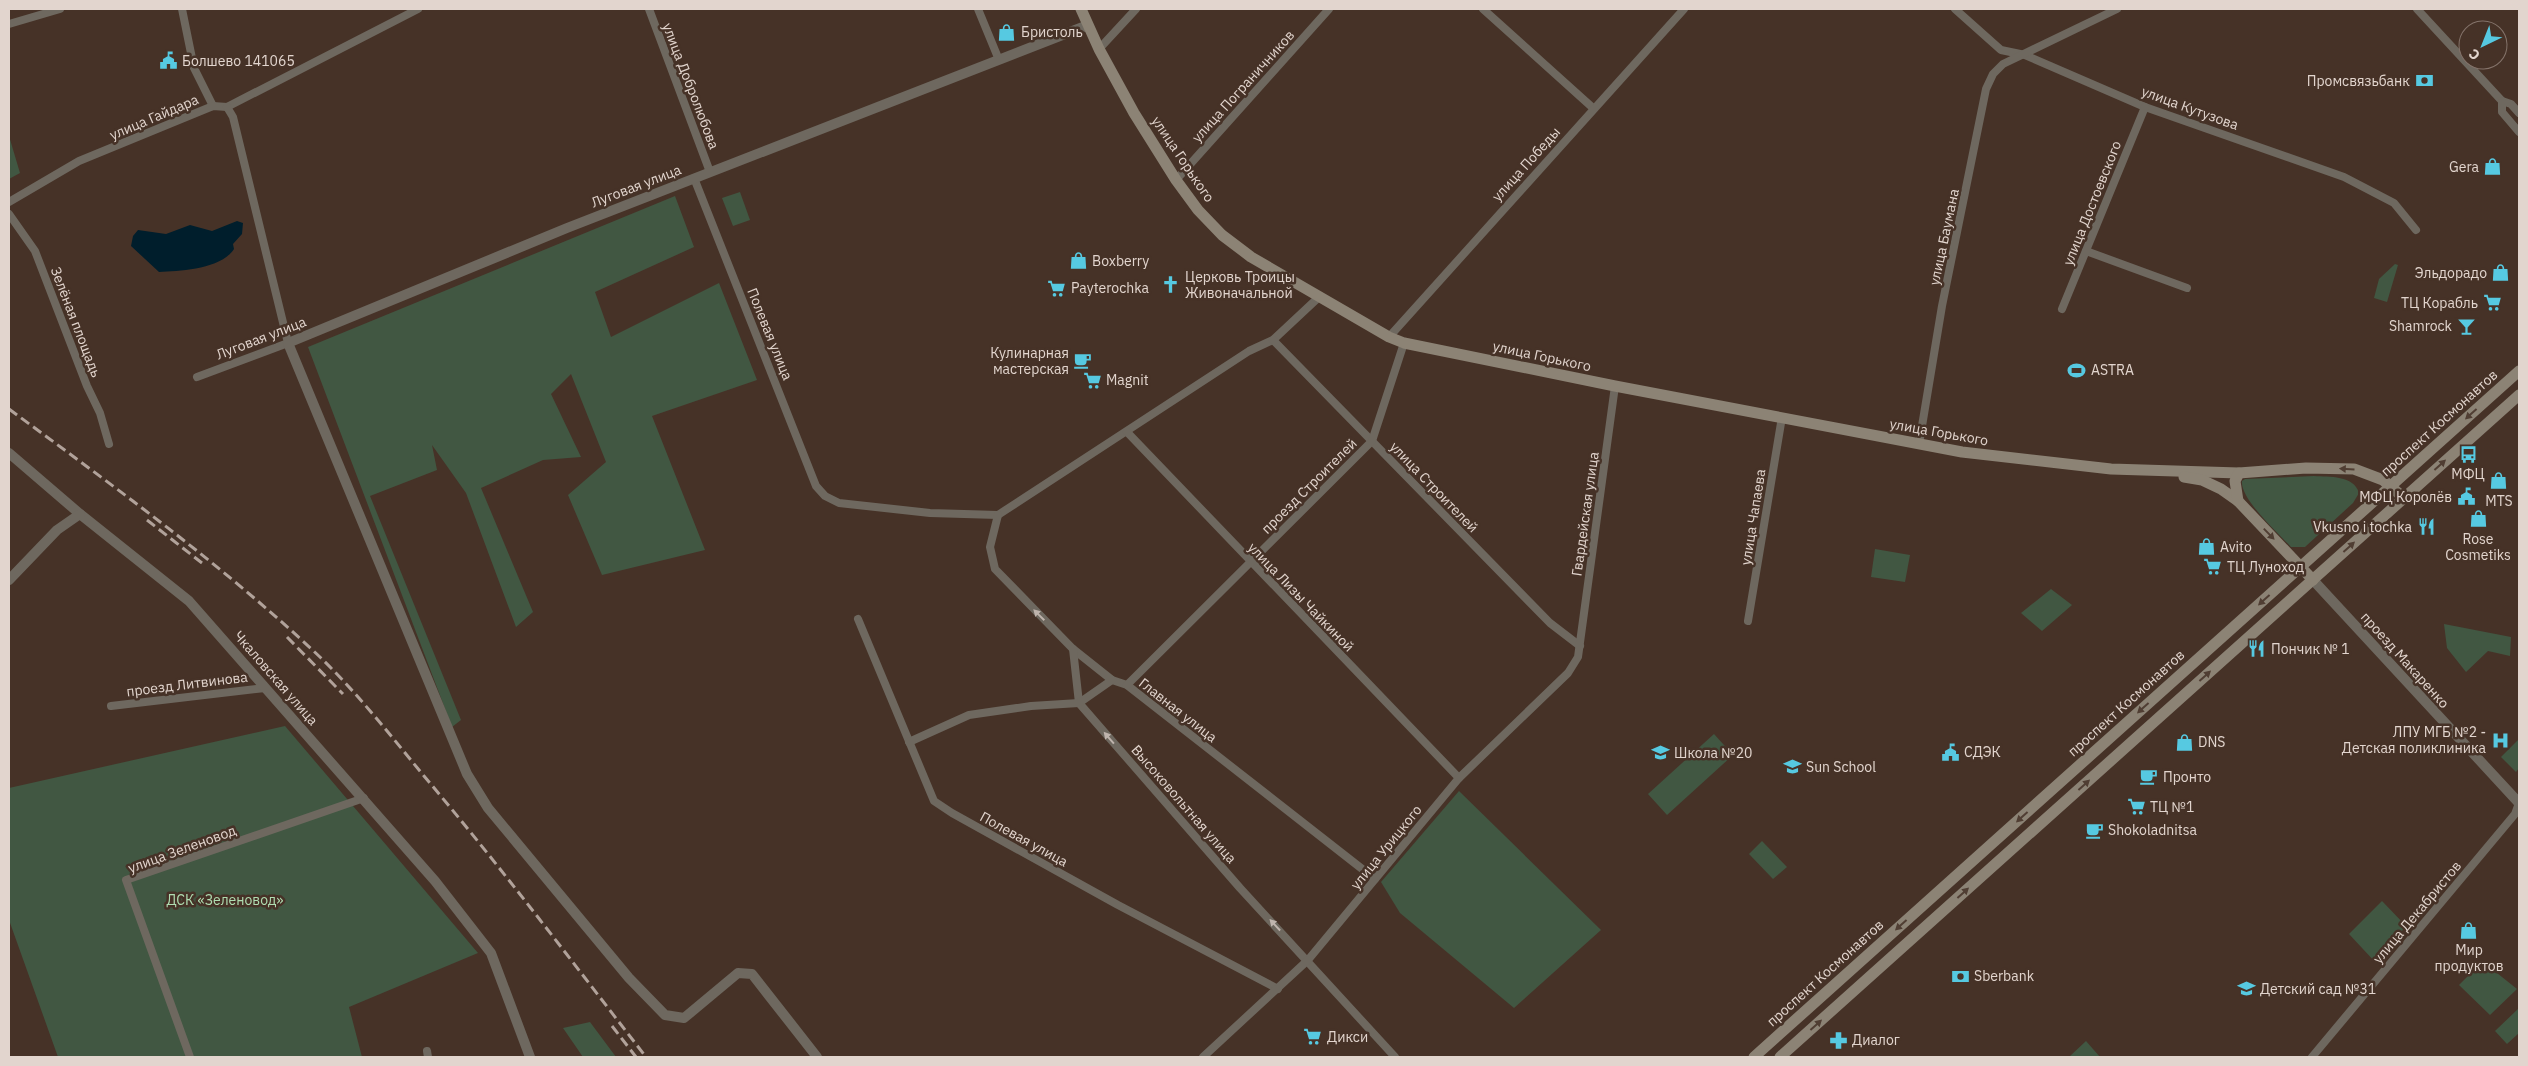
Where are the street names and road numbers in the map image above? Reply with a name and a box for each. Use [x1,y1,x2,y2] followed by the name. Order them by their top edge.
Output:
[659,20,724,152] street label: улица Добролюбова
[1188,26,1298,146] street label: улица Пограничников
[2139,82,2241,134] street label: улица Кутузова
[107,90,202,144] street label: улица Гайдара
[1148,113,1218,206] street label: улица Горького
[1488,123,1564,205] street label: улица Победы
[2059,138,2125,268] street label: улица Достоевского
[588,160,684,211] street label: Луговая улица
[1925,187,1963,287] street label: улица Баумана
[47,264,105,380] street label: Зелёная площадь
[743,285,797,383] street label: Полевая улица
[213,312,309,363] street label: Луговая улица
[1491,337,1593,375] street label: улица Горького
[2377,366,2501,480] street label: проспект Космонавтов
[1888,414,1990,450] street label: улица Горького
[1257,434,1361,538] street label: проезд Строителей
[1386,438,1482,536] street label: улица Строителей
[1567,450,1603,577] street label: Гвардейская улица
[1737,467,1770,566] street label: улица Чапаева
[1244,538,1358,656] street label: улица Лизы Чайкиной
[2357,608,2453,712] street label: проезд Макаренко
[230,627,322,729] street label: Чкаловская улица
[2064,646,2188,760] street label: проспект Космонавтов
[125,668,249,700] street label: проезд Литвинова
[1135,674,1221,746] street label: Главная улица
[1128,741,1241,867] street label: Высоковольтная улица
[1346,801,1426,893] street label: улица Урицкого
[977,807,1072,871] street label: Полевая улица
[125,821,239,877] street label: улица Зеленовод
[2369,857,2465,967] street label: улица Декабристов
[1763,916,1887,1030] street label: проспект Космонавтов

